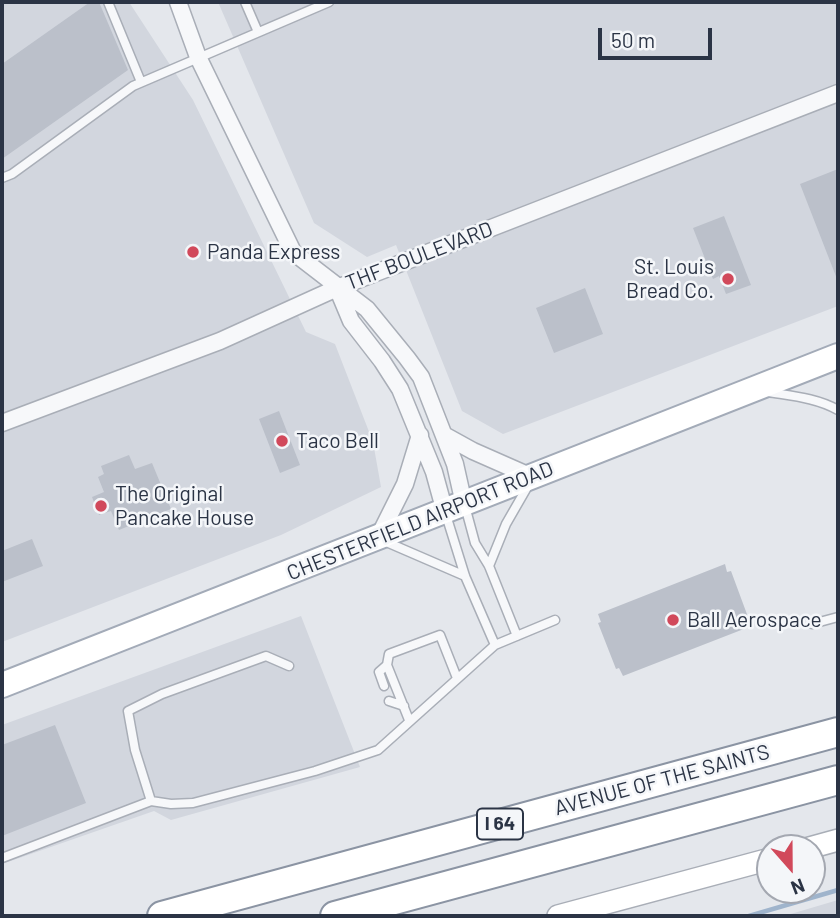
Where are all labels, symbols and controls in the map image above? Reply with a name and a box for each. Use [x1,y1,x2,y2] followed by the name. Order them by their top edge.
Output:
[602,14,716,58] scale bar
[611,27,655,52] text: 50 m
[342,216,496,296] street label: THF BOULEVARD
[207,239,340,265] place label: Panda Express
[185,244,201,260] marker: Panda Express
[626,254,714,304] place label: St. Louis Bread Co.
[720,271,736,287] marker: St. Louis Bread Co.
[296,428,379,454] place label: Taco Bell
[274,433,290,449] marker: Taco Bell
[283,456,557,586] street label: CHESTERFIELD AIRPORT ROAD
[115,481,254,531] place label: The Original Pancake House
[93,498,109,514] marker: The Original Pancake House
[687,607,822,633] place label: Ball Aerospace
[665,612,681,628] marker: Ball Aerospace
[552,739,772,821] street label: AVENUE OF THE SAINTS
[477,808,523,839] road number: I 64
[756,834,826,904] north arrow
[788,874,808,900] text: N

